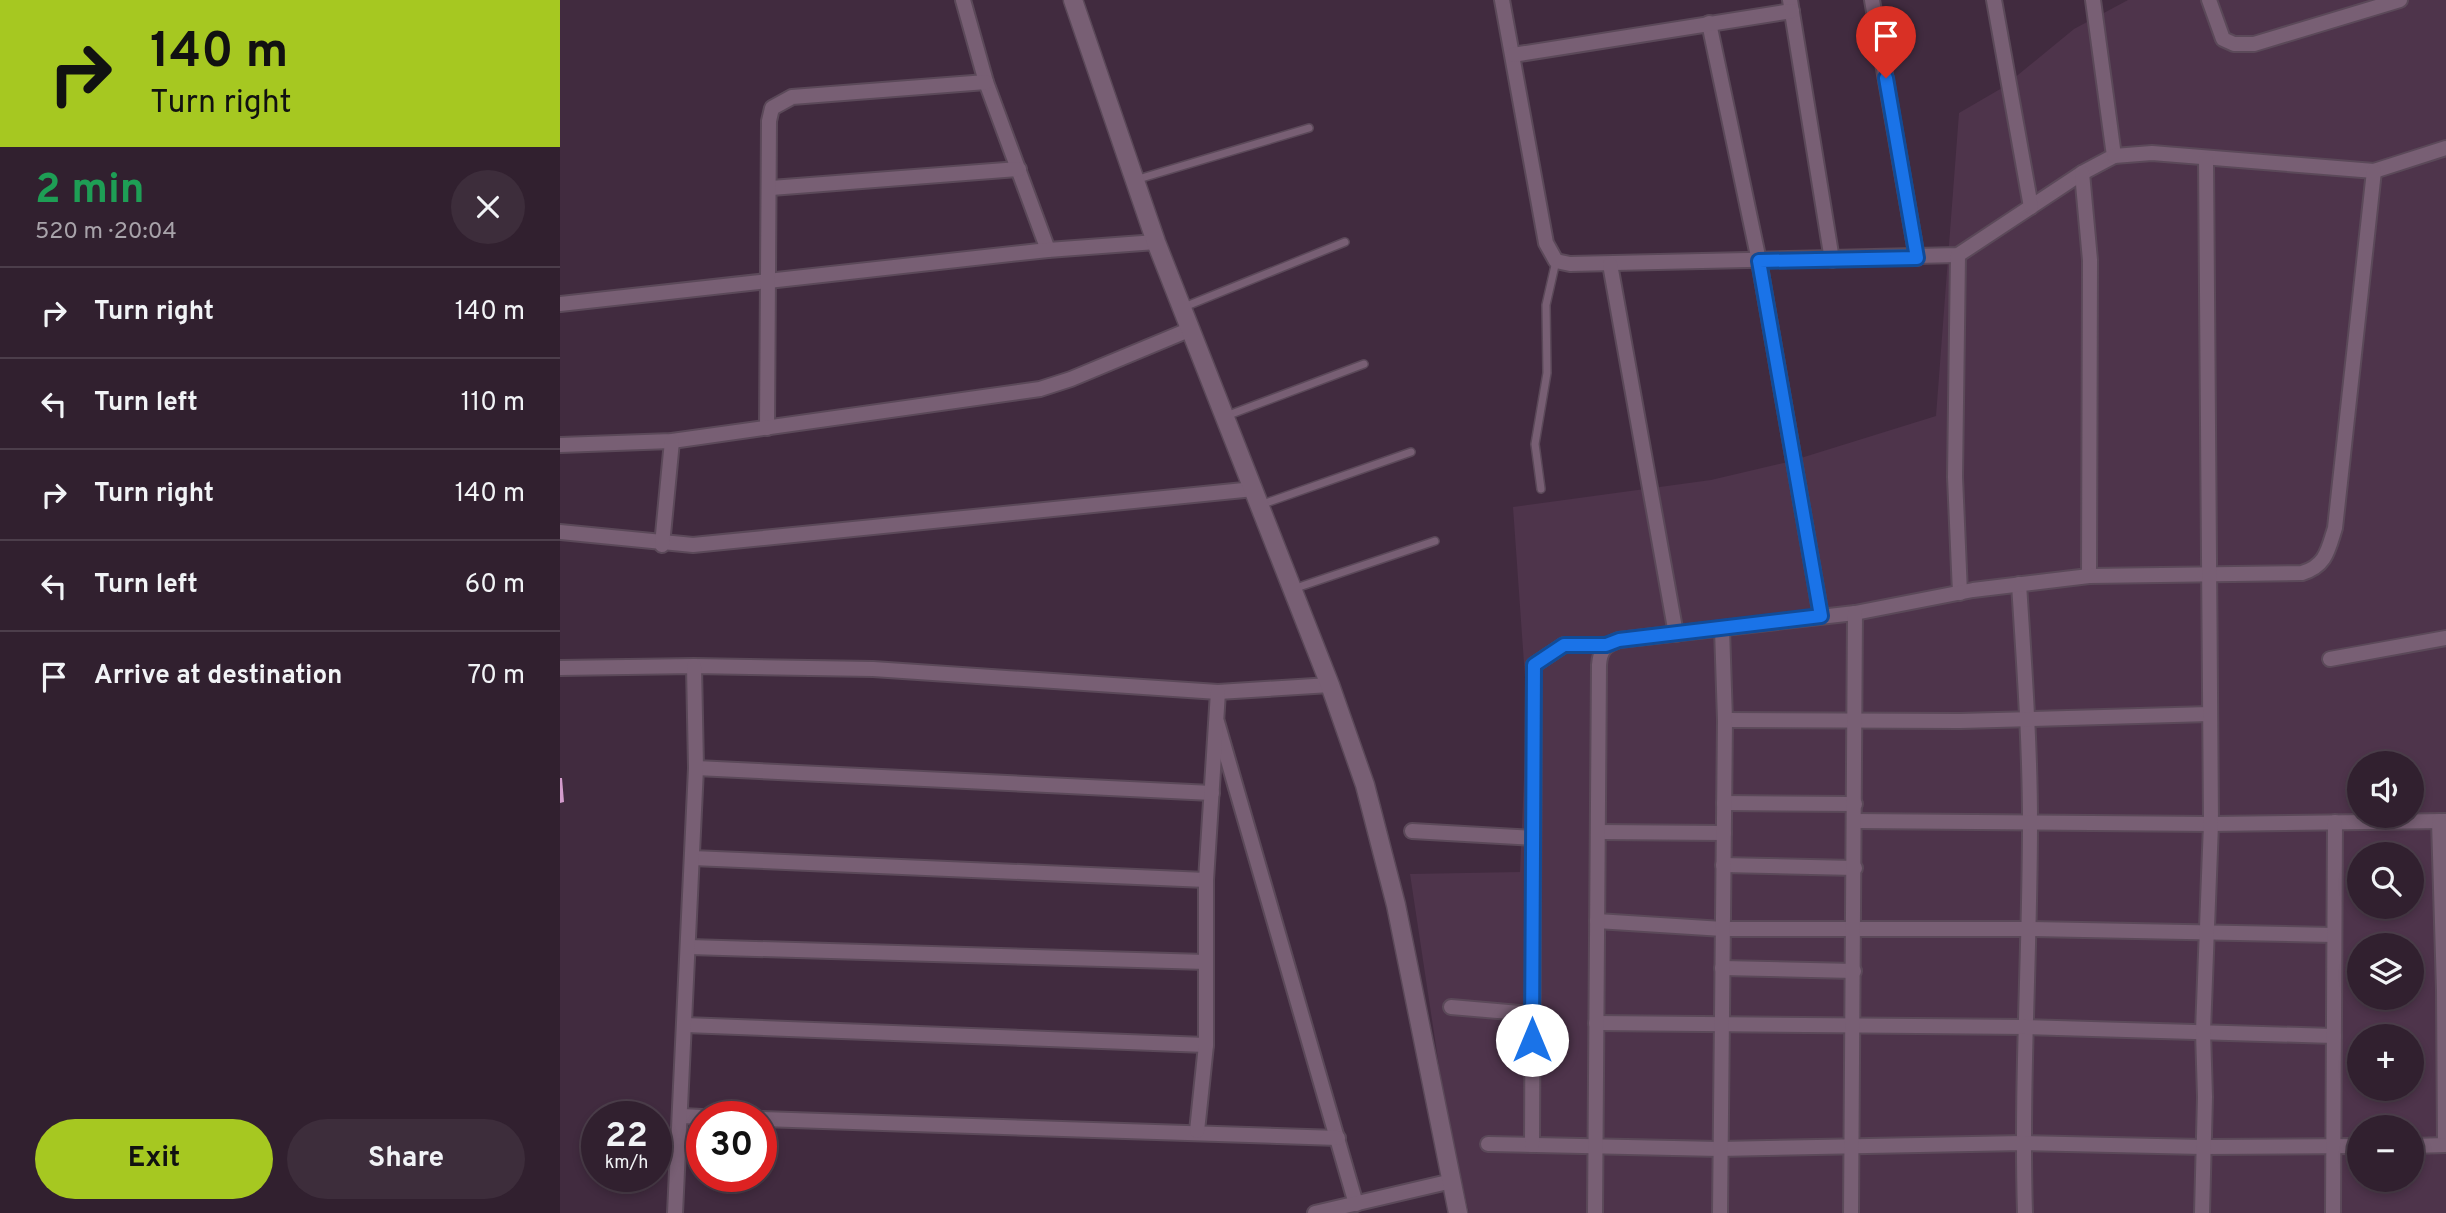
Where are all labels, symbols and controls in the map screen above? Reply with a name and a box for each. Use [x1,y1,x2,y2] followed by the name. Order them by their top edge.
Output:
[1856,6,1916,78] pin
[1867,17,1905,55] icon: arrive
[150,23,289,85] text: 140 m
[35,28,126,119] icon: right
[150,84,292,124] text: Turn right
[35,165,145,218] text: 2 min
[451,170,525,244] button: close
[35,218,177,247] text: 520 m · 20:04
[35,294,73,332] icon: right
[94,296,214,329] text: Turn right
[455,296,525,329] text: 140 m
[35,385,73,423] icon: left
[94,387,198,420] text: Turn left
[461,387,525,420] text: 110 m
[35,476,73,514] icon: right
[94,478,214,511] text: Turn right
[455,478,525,511] text: 140 m
[35,567,73,605] icon: left
[94,569,198,602] text: Turn left
[465,569,525,602] text: 60 m
[35,658,73,696] icon: arrive
[94,660,342,693] text: Arrive at destination
[467,660,525,693] text: 70 m
[2347,751,2424,1192] map controls
[2347,751,2424,828] button: sound
[2347,842,2424,919] button: search
[2347,933,2424,1010] button: layers
[1495,1003,1569,1077] position arrow
[2347,1024,2424,1101] button: +
[686,1101,777,1192] speed limit sign: 30
[605,1115,648,1159] text: 22
[2347,1115,2424,1192] button: −
[35,1119,273,1199] button: Exit
[287,1119,525,1199] button: Share
[605,1152,648,1175] text: km/h

